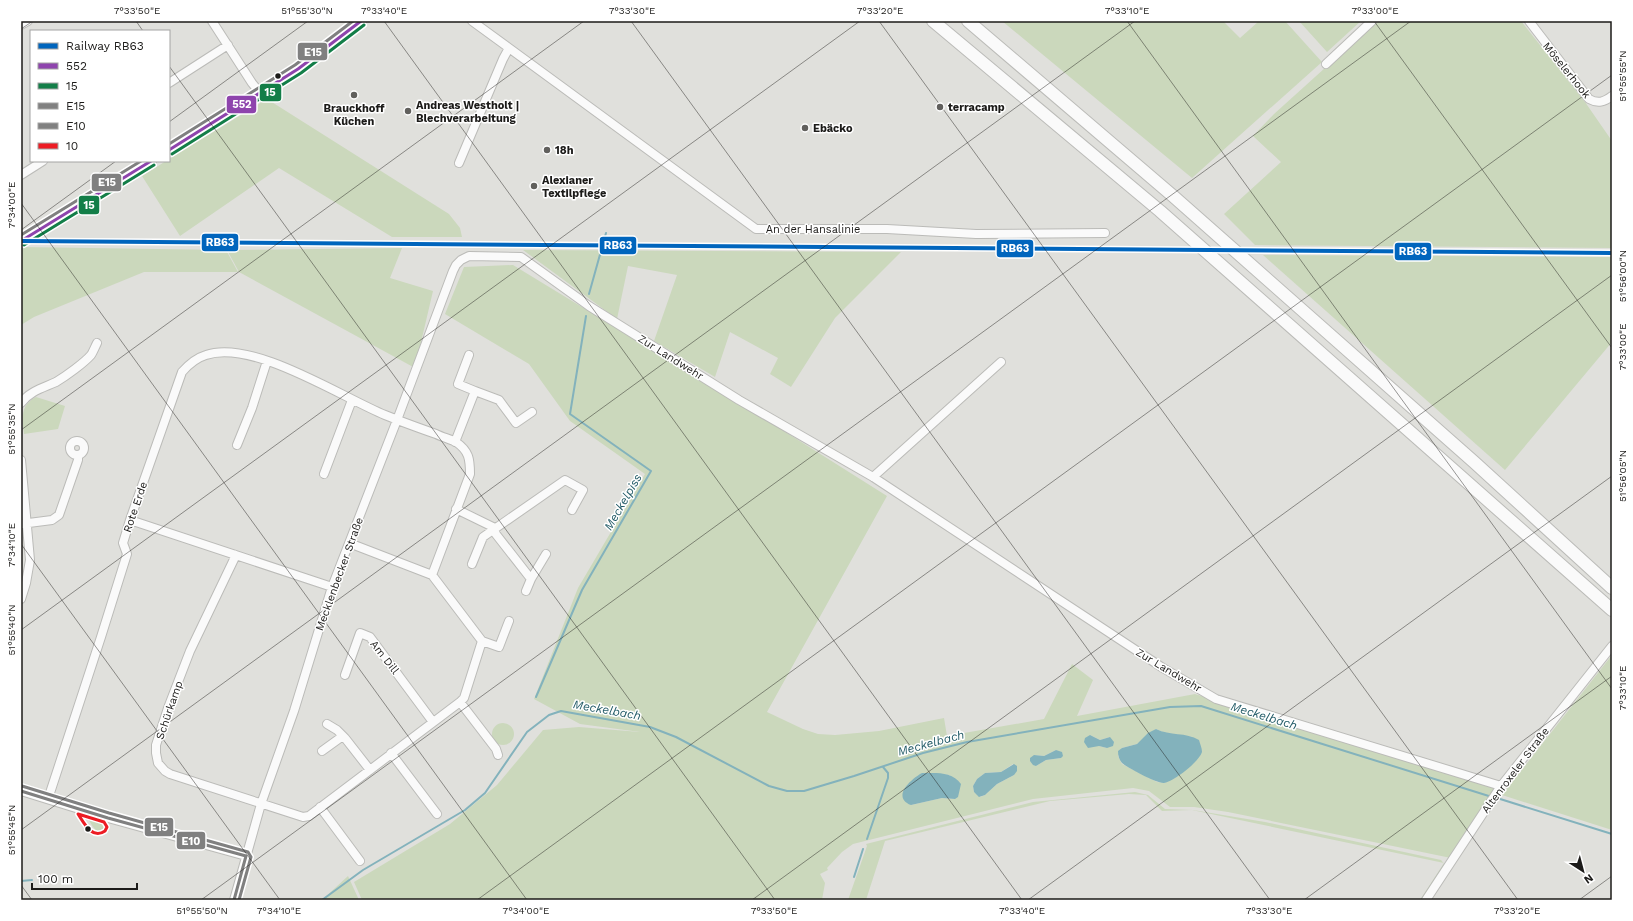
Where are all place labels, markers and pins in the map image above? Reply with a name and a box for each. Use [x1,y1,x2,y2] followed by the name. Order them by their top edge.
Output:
[273,71,283,81] unlabelled marker
[349,90,359,100] marker: Brauckhoff Küchen
[416,99,519,125] place label: Andreas Westholt | Blechverarbeitung
[948,101,1005,114] place label: terracamp
[324,102,384,128] place label: Brauckhoff Küchen
[935,102,945,112] marker: terracamp
[403,106,413,116] marker: Andreas Westholt | Blechverarbeitung
[813,122,853,135] place label: Ebäcko
[800,123,810,133] marker: Ebäcko
[555,144,574,157] place label: 18h
[542,145,552,155] marker: 18h
[542,174,606,200] place label: Alexianer Textilpflege
[529,181,539,191] marker: Alexianer Textilpflege
[83,824,93,834] unlabelled marker

